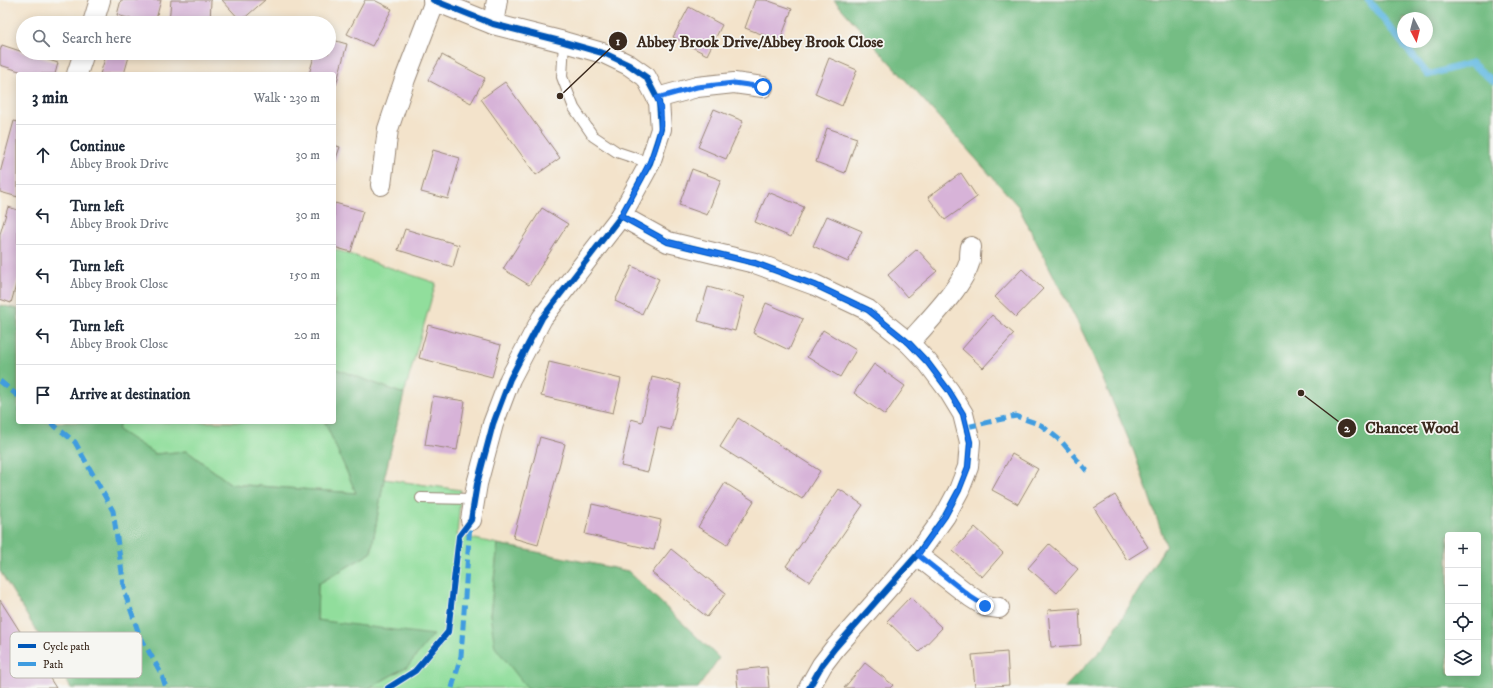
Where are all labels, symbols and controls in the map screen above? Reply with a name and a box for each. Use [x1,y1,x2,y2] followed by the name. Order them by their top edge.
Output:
[1397,12,1433,48] north arrow
[16,16,336,60] search box
[30,27,52,49] icon: search
[608,27,891,55] callout: Abbey Brook Drive/Abbey Brook Close
[62,29,131,48] text: Search here
[636,32,884,52] text: Abbey Brook Drive/Abbey Brook Close
[616,34,621,49] text: 1
[754,78,772,96] route start
[32,87,68,109] text: 3 min
[254,90,320,106] text: Walk · 230 m
[70,137,125,156] text: Continue
[32,144,54,166] icon: ahead
[296,147,320,163] text: 30 m
[70,156,169,172] text: Abbey Brook Drive
[70,197,124,216] text: Turn left
[32,204,54,226] icon: left
[296,207,320,223] text: 30 m
[70,216,169,232] text: Abbey Brook Drive
[70,257,124,276] text: Turn left
[32,264,54,286] icon: left
[289,267,320,283] text: 150 m
[70,276,168,292] text: Abbey Brook Close
[70,317,124,336] text: Turn left
[32,324,54,346] icon: left
[294,327,320,343] text: 20 m
[70,336,168,352] text: Abbey Brook Close
[32,384,54,406] icon: arrive
[70,385,190,404] text: Arrive at destination
[1337,414,1466,442] callout: Chancet Wood
[1365,418,1460,438] text: Chancet Wood
[1344,421,1351,436] text: 2
[1445,532,1481,676] map controls
[1445,532,1481,568] button: +
[1445,568,1481,604] button: −
[976,597,994,615] route end
[1445,604,1481,640] button: locate
[10,632,142,678] legend
[43,640,90,654] text: Cycle path
[1445,640,1481,676] button: layers
[43,658,64,672] text: Path

